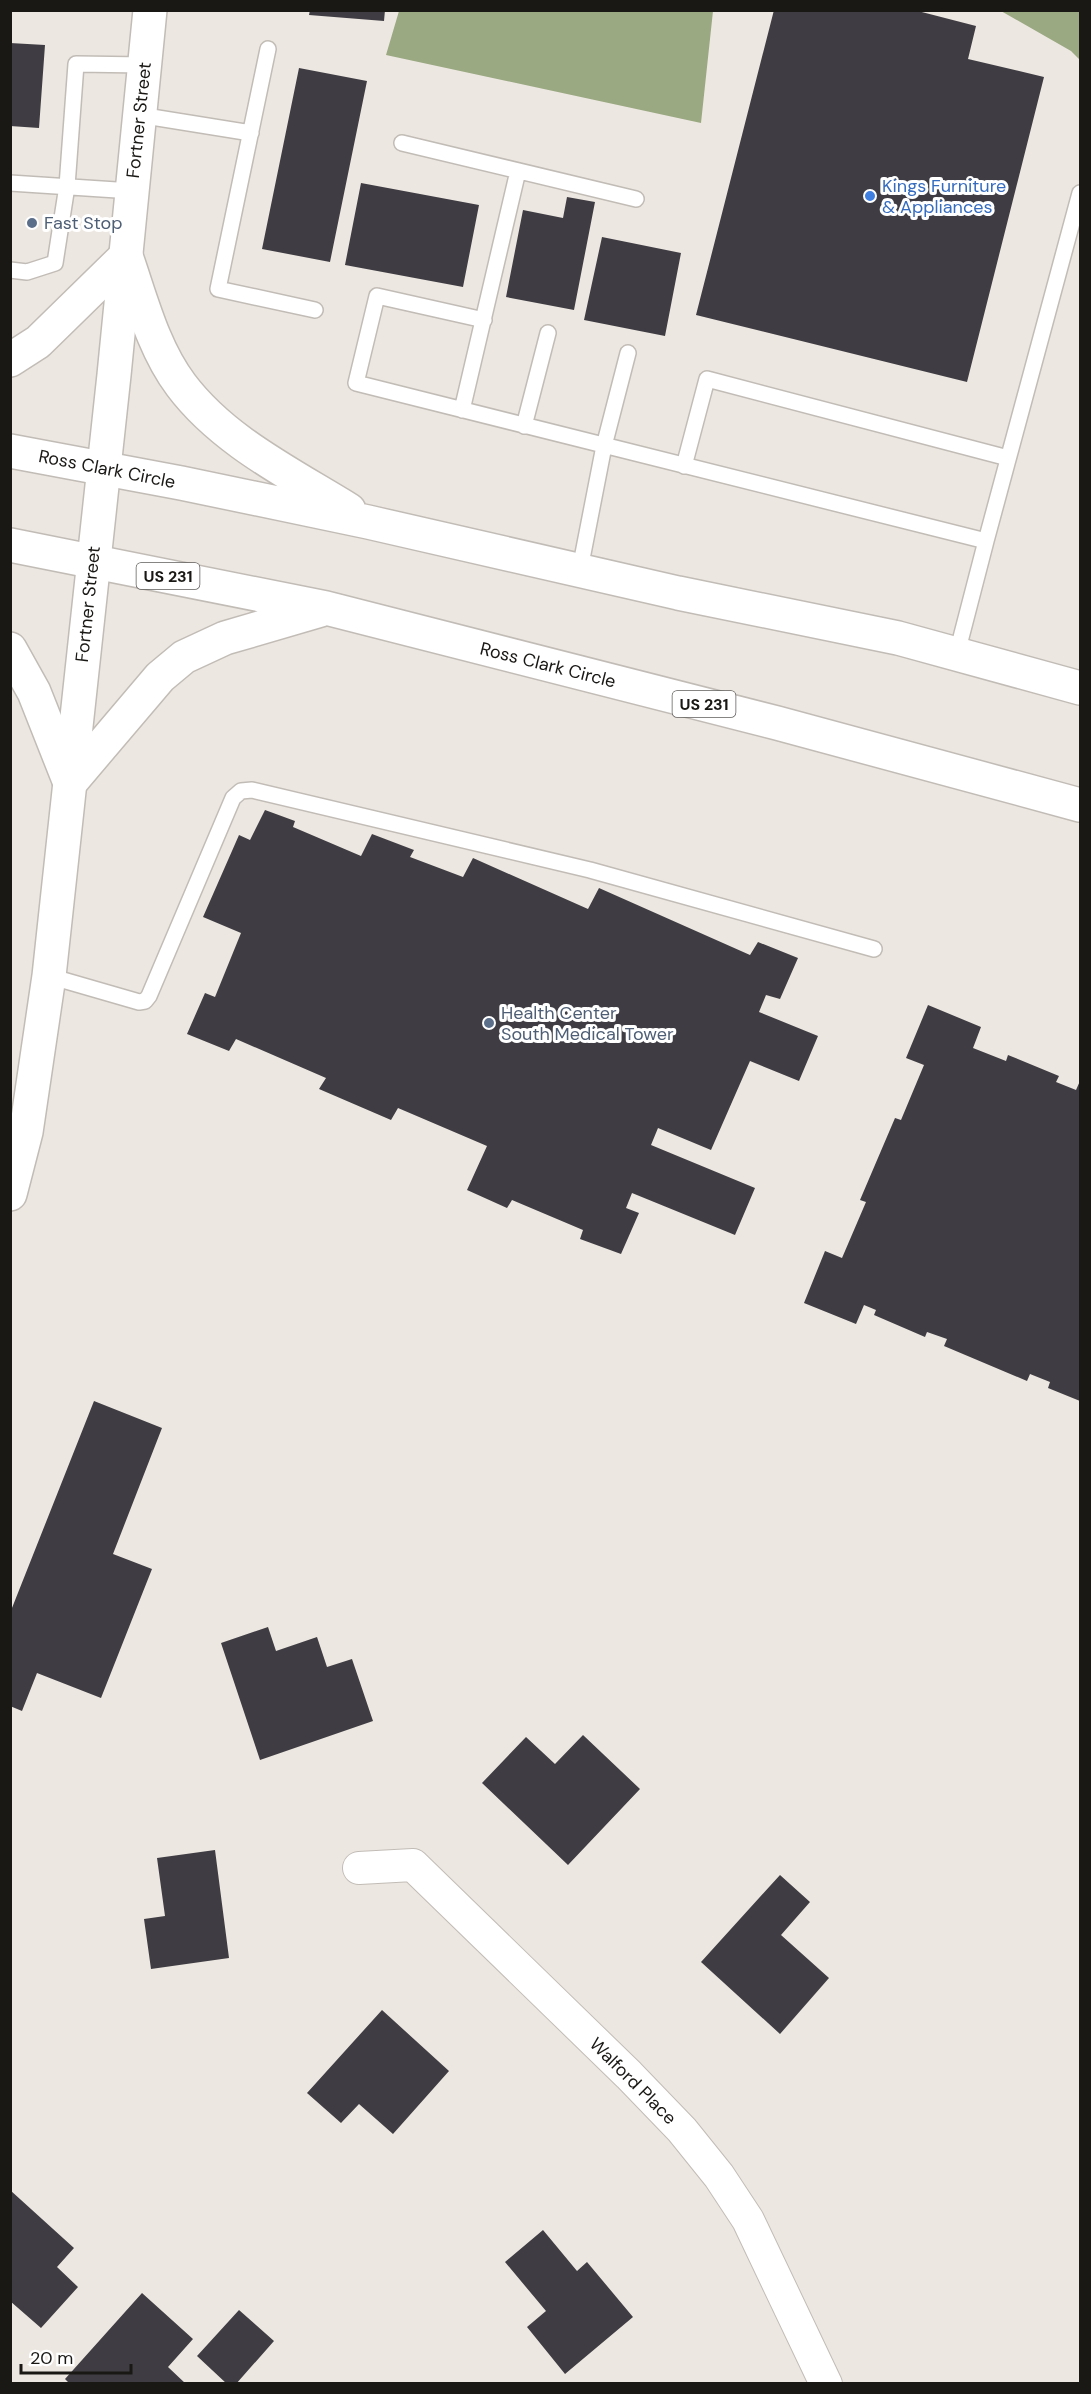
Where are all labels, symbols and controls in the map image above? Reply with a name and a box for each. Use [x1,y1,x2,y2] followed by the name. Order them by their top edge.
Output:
[121,61,157,179] street label: Fortner Street
[882,174,1006,219] place label: Kings Furniture & Appliances
[863,189,877,203] marker: Kings Furniture & Appliances
[44,211,122,235] place label: Fast Stop
[25,216,39,230] marker: Fast Stop
[36,444,178,494] street label: Ross Clark Circle
[70,545,106,663] street label: Fortner Street
[136,563,200,589] road number: US 231
[478,637,618,693] street label: Ross Clark Circle
[672,691,736,717] road number: US 231
[501,1001,674,1046] place label: Health Center South Medical Tower
[482,1016,496,1030] marker: Health Center South Medical Tower
[584,2032,682,2130] street label: Walford Place
[21,2337,130,2375] scale bar
[30,2346,73,2370] text: 20 m

